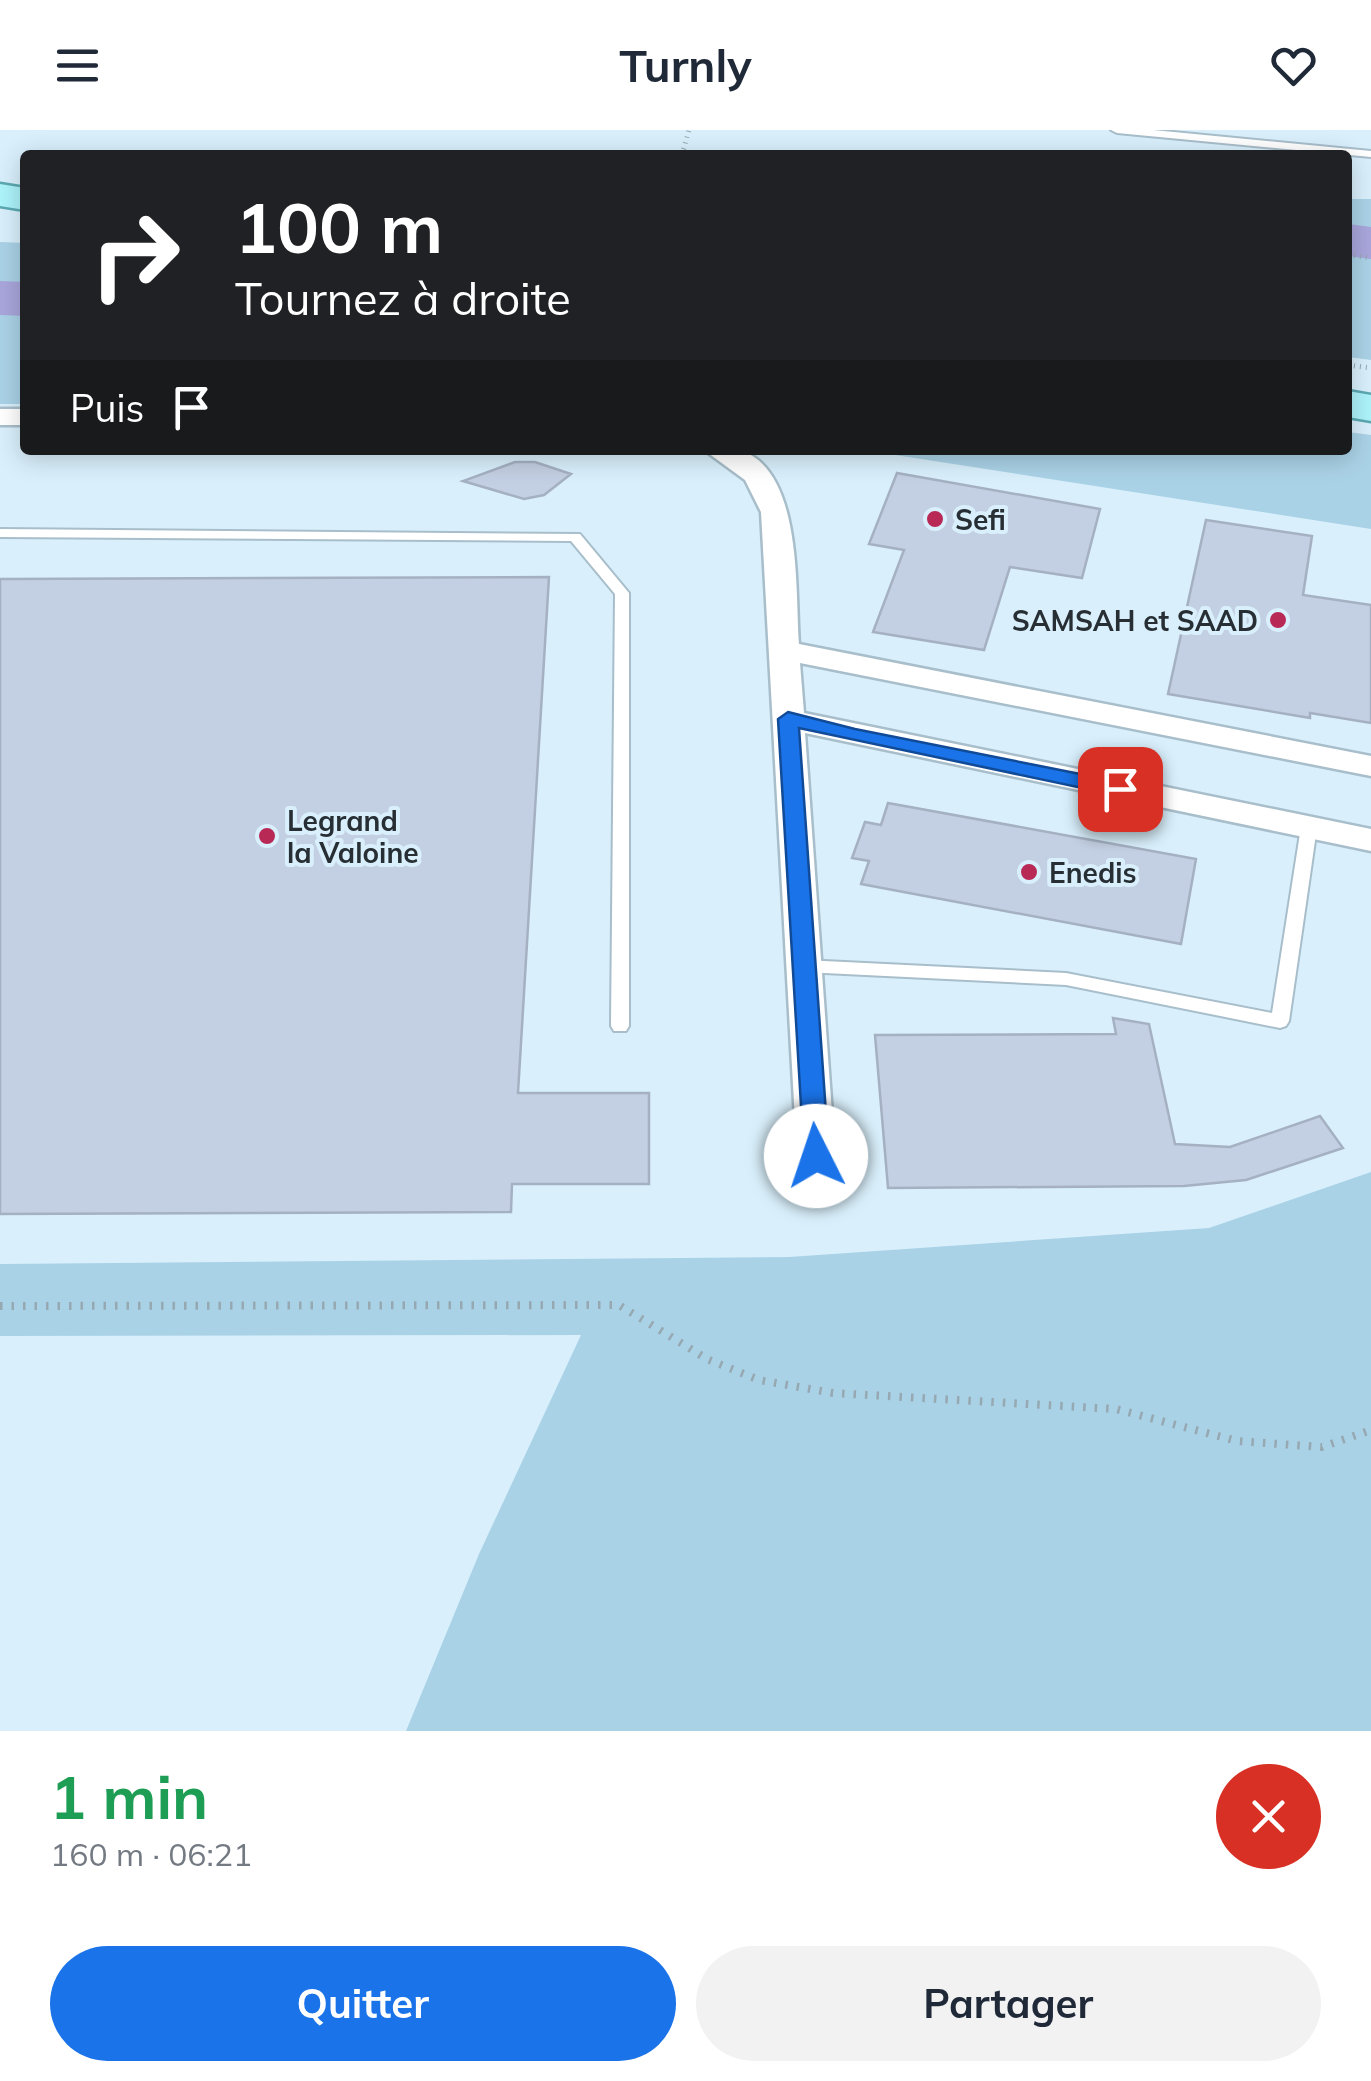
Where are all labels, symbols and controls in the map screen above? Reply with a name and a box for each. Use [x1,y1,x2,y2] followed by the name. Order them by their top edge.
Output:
[619,37,752,93] text: Turnly
[50,38,105,93] icon: menu
[1266,38,1321,93] icon: heart
[235,183,443,271] text: 100 m
[70,190,200,320] icon: right
[235,270,571,326] text: Tournez à droite
[164,380,219,435] icon: arrive
[70,384,144,432] text: Puis
[955,502,1006,537] place label: Sefi
[924,508,946,530] marker: Sefi
[1012,603,1258,638] place label: SAMSAH et SAAD
[1267,609,1289,631] marker: SAMSAH et SAAD
[1078,747,1163,832] pin
[1093,762,1148,817] icon: arrive
[287,803,419,870] place label: Legrand la Valoine
[256,825,278,847] marker: Legrand la Valoine
[1049,855,1137,890] place label: Enedis
[1018,861,1040,883] marker: Enedis
[764,1104,868,1208] position arrow
[50,1759,208,1834] text: 1 min
[1216,1764,1321,1869] button: close
[50,1834,252,1874] text: 160 m · 06:21
[50,1946,676,2061] button: Quitter
[696,1946,1321,2061] button: Partager

